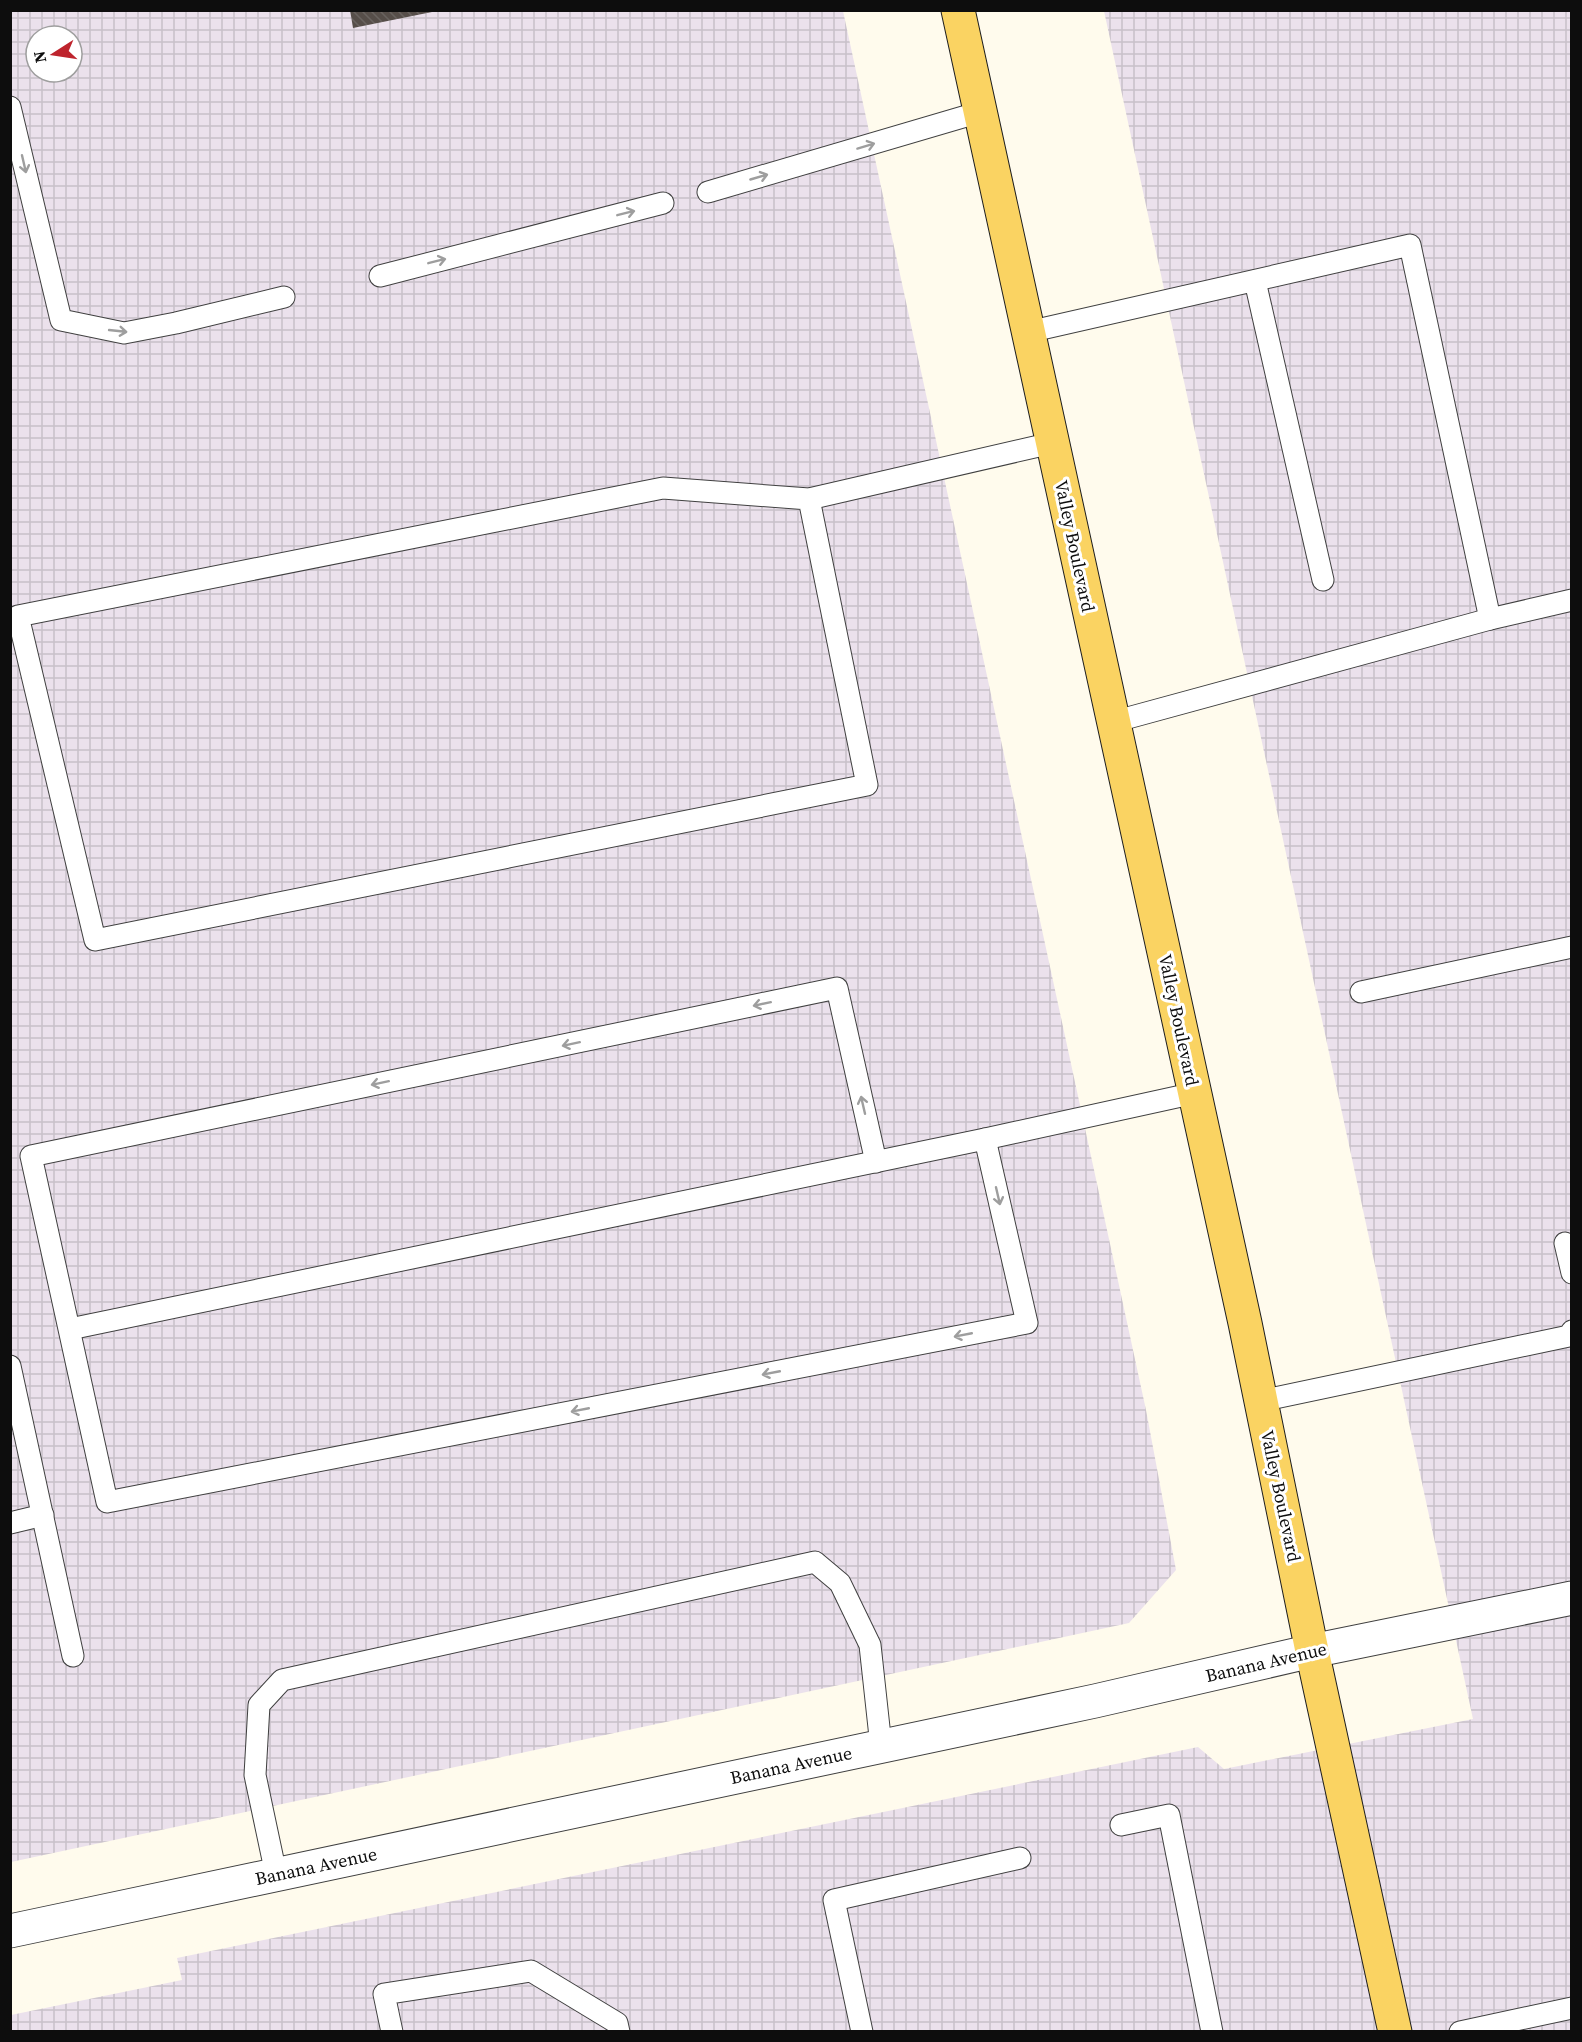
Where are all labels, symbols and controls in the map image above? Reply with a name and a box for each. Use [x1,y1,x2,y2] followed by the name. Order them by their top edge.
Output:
[24,24,84,84] north arrow
[27,49,51,65] text: N
[856,140,875,151] one-way arrow
[19,154,30,173] one-way arrow
[750,171,769,183] one-way arrow
[616,206,635,218] one-way arrow
[427,255,446,267] one-way arrow
[108,326,128,337] one-way arrow
[1049,478,1101,614] street label: Valley Boulevard
[1153,952,1205,1088] street label: Valley Boulevard
[753,999,773,1010] one-way arrow
[562,1038,581,1050] one-way arrow
[371,1078,391,1089] one-way arrow
[857,1095,868,1115] one-way arrow
[993,1186,1004,1205] one-way arrow
[954,1330,973,1341] one-way arrow
[762,1368,782,1379] one-way arrow
[571,1405,590,1416] one-way arrow
[1255,1428,1307,1564] street label: Valley Boulevard
[1203,1636,1329,1688] street label: Banana Avenue
[728,1740,854,1790] street label: Banana Avenue
[253,1841,379,1891] street label: Banana Avenue

